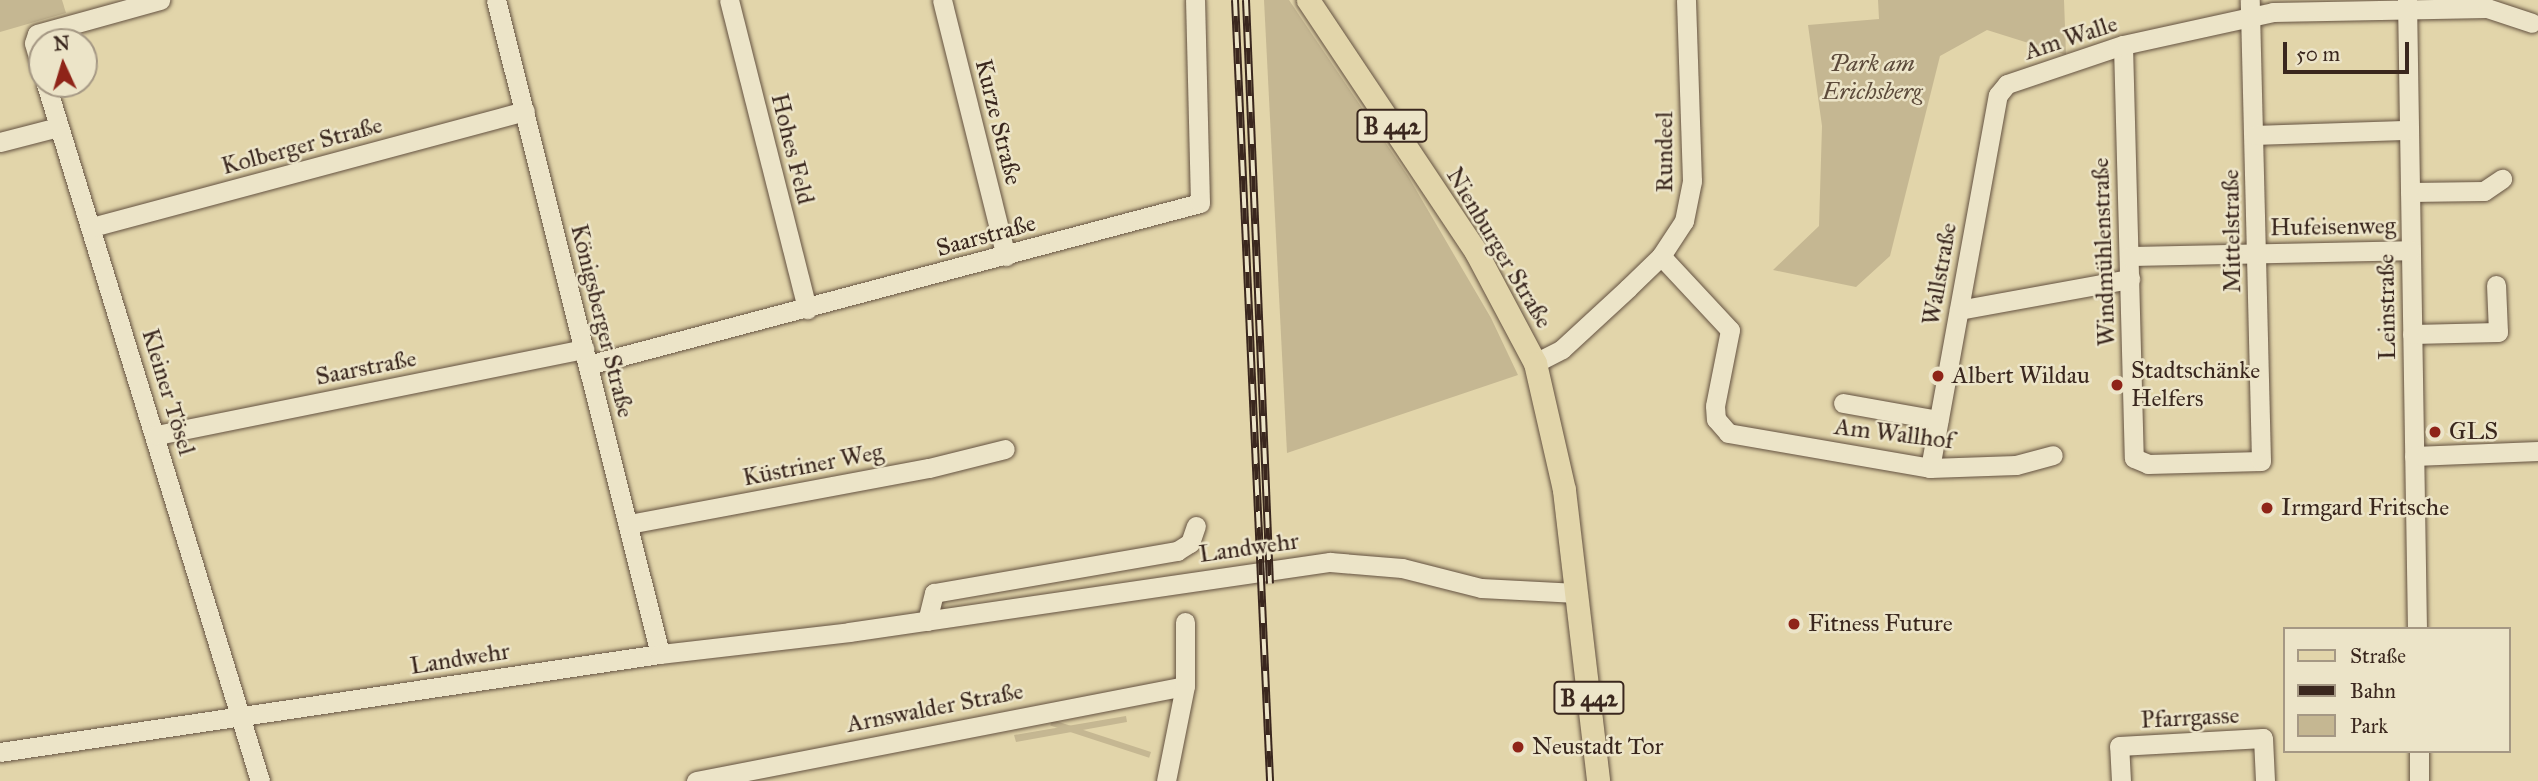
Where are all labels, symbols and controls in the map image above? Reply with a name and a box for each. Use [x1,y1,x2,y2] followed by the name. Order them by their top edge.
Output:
[2021,9,2121,67] street label: Am Walle
[28,28,98,98] north arrow
[2286,28,2412,72] scale bar
[53,32,70,56] text: N
[2296,41,2340,67] text: 50 m
[1822,50,1922,106] park label: Park am Erichsberg
[968,56,1028,188] street label: Kurze Straße
[764,90,820,208] street label: Hohes Feld
[1355,106,1429,146] road number: B 442
[218,111,386,181] street label: Kolberger Straße
[1651,112,1679,192] street label: Rundeel
[2086,157,2122,347] street label: Windmühlenstraße
[1440,162,1558,334] street label: Nienburger Straße
[2217,169,2247,293] street label: Mittelstraße
[933,209,1039,263] street label: Saarstraße
[2270,212,2396,242] street label: Hufeisenweg
[564,221,640,421] street label: Königsberger Straße
[1917,221,1963,327] street label: Wallstraße
[2372,254,2402,360] street label: Leinstraße
[135,325,201,459] street label: Kleiner Tösel
[313,344,419,392] street label: Saarstraße
[2131,357,2260,413] place label: Stadtschänke Helfers
[1952,362,2090,390] place label: Albert Wildau
[1930,368,1946,384] marker: Albert Wildau
[2109,377,2125,393] marker: Stadtschänke Helfers
[1833,412,1955,456] street label: Am Wallhof
[2449,418,2498,446] place label: GLS
[2427,424,2443,440] marker: GLS
[740,437,886,493] street label: Küstriner Weg
[2281,494,2449,522] place label: Irmgard Fritsche
[2259,500,2275,516] marker: Irmgard Fritsche
[1197,527,1301,569] street label: Landwehr
[1808,610,1953,638] place label: Fitness Future
[1786,616,1802,632] marker: Fitness Future
[2282,627,2510,753] legend
[408,637,512,681] street label: Landwehr
[2350,643,2406,669] text: Straße
[844,677,1026,739] street label: Arnswalder Straße
[1552,678,1626,718] road number: B 442
[2350,678,2396,704] text: Bahn
[2140,701,2240,735] street label: Pfarrgasse
[2350,713,2388,739] text: Park
[1532,733,1663,761] place label: Neustadt Tor
[1510,739,1526,755] marker: Neustadt Tor

